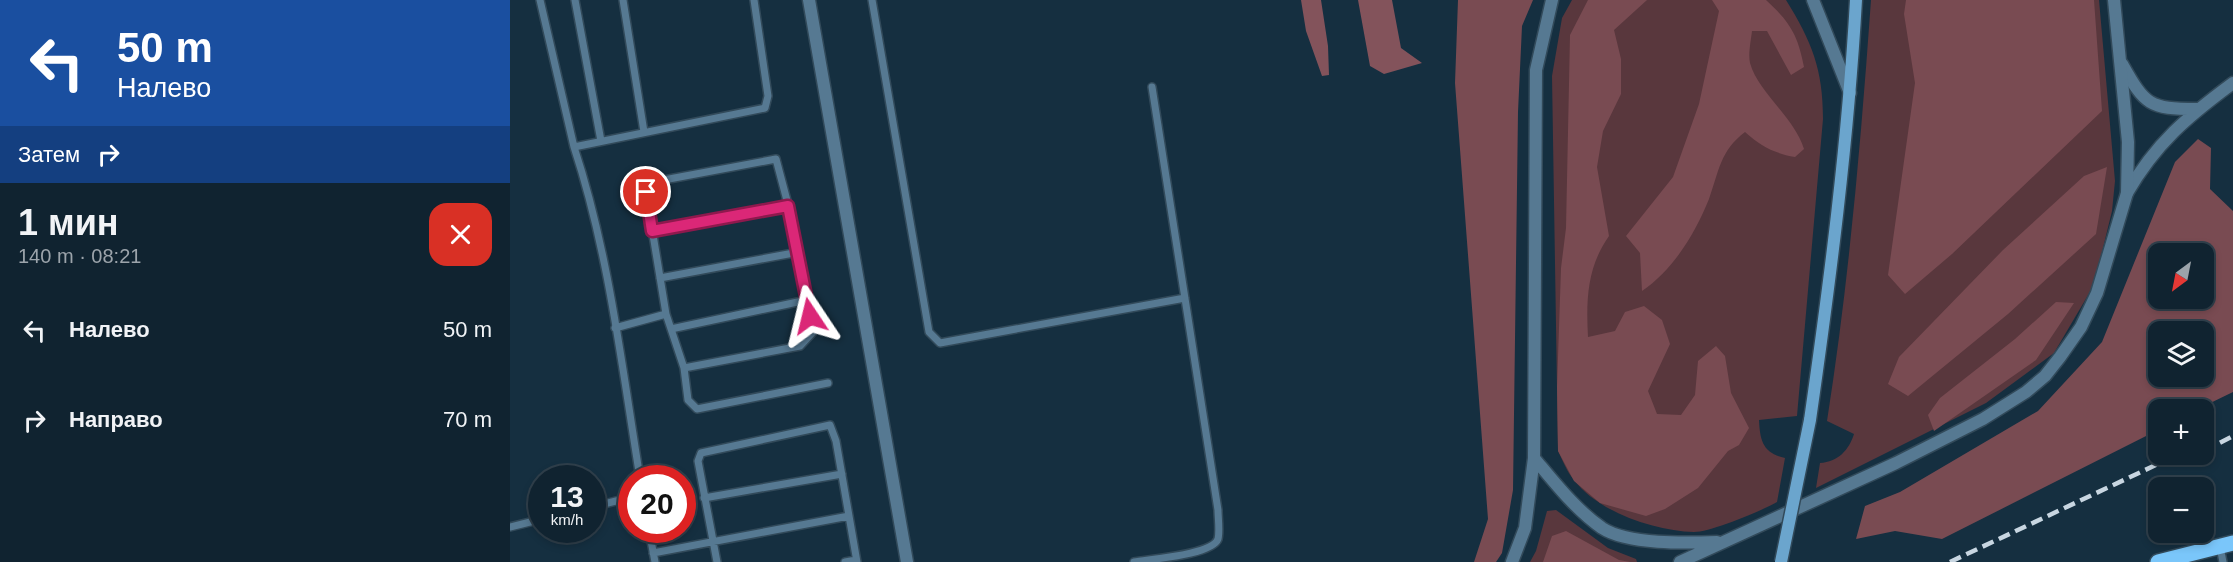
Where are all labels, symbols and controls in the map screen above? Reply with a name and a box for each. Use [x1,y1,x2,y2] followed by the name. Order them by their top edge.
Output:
[18,24,96,102] icon: left
[117,24,213,71] text: 50 m
[117,73,211,103] text: Налево
[92,138,125,171] icon: right
[18,142,80,167] text: Затем
[620,166,671,217] pin
[629,175,662,208] icon: arrive
[18,202,119,243] text: 1 мин
[429,203,492,266] button: close
[2148,243,2214,309] north arrow
[2148,243,2214,543] map controls
[18,245,141,267] text: 140 m · 08:21
[778,284,842,348] position arrow
[18,314,51,347] icon: left
[69,317,150,342] text: Налево
[443,317,492,342] text: 50 m
[2148,321,2214,387] button: layers
[2148,399,2214,465] button: +
[18,404,51,437] icon: right
[69,407,163,432] text: Направо
[443,407,492,432] text: 70 m
[618,465,696,543] speed limit sign: 20
[2148,477,2214,543] button: −
[550,480,584,513] text: 13
[551,511,583,528] text: km/h

